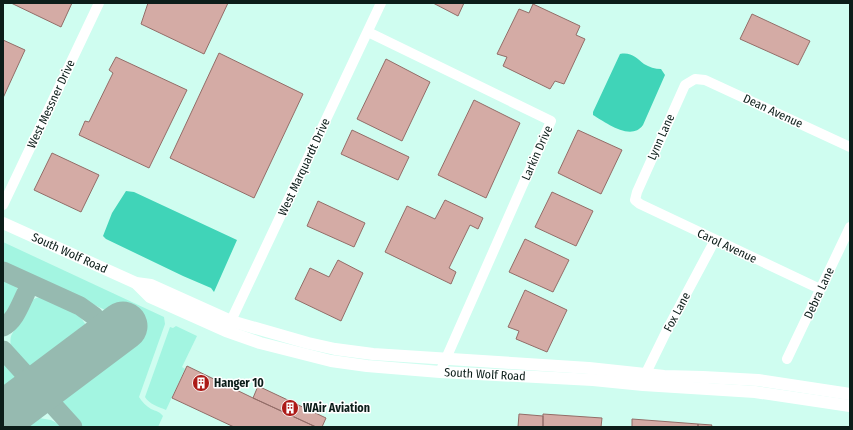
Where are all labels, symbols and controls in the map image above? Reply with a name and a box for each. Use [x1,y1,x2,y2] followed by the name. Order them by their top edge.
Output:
[24,58,78,150] street label: West Messner Drive
[741,91,805,131] street label: Dean Avenue
[645,112,677,162] street label: Lynn Lane
[275,116,333,218] street label: West Marquardt Drive
[519,123,555,183] street label: Larkin Drive
[695,226,759,266] street label: Carol Avenue
[30,230,110,276] street label: South Wolf Road
[801,265,837,321] street label: Debra Lane
[661,290,693,334] street label: Fox Lane
[444,365,526,383] street label: South Wolf Road
[191,373,211,393] building icon: Hanger 10
[214,376,264,390] place label: Hanger 10
[280,398,300,418] building icon: WAir Aviation
[303,401,370,415] place label: WAir Aviation

